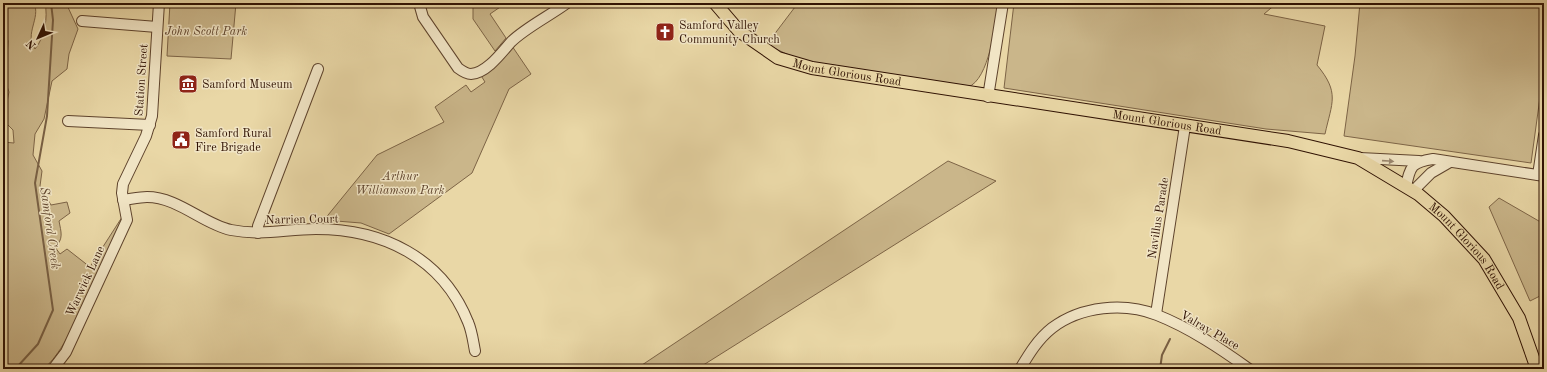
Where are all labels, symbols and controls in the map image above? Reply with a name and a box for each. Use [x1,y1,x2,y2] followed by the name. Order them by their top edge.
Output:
[18,18,58,58] north arrow
[679,20,780,46] place label: Samford Valley Community Church
[654,21,676,43] church icon: Samford Valley Community Church
[165,26,247,38] park label: John Scott Park
[25,37,39,51] text: N
[133,43,151,117] street label: Station Street
[791,58,902,89] street label: Mount Glorious Road
[177,73,199,95] museum icon: Samford Museum
[202,79,293,91] place label: Samford Museum
[1112,109,1222,138] street label: Mount Glorious Road
[195,128,271,154] place label: Samford Rural Fire Brigade
[170,129,192,151] public building icon: Samford Rural Fire Brigade
[1382,157,1394,164] one-way arrow
[355,171,445,197] park label: Arthur Williamson Park
[1147,176,1171,260] street label: Navillus Parade
[37,186,62,270] water label: Samford Creek
[1426,201,1506,292] street label: Mount Glorious Road
[265,213,339,227] street label: Narrien Court
[64,244,108,318] street label: Warwick Lane
[1178,309,1241,353] street label: Valray Place

